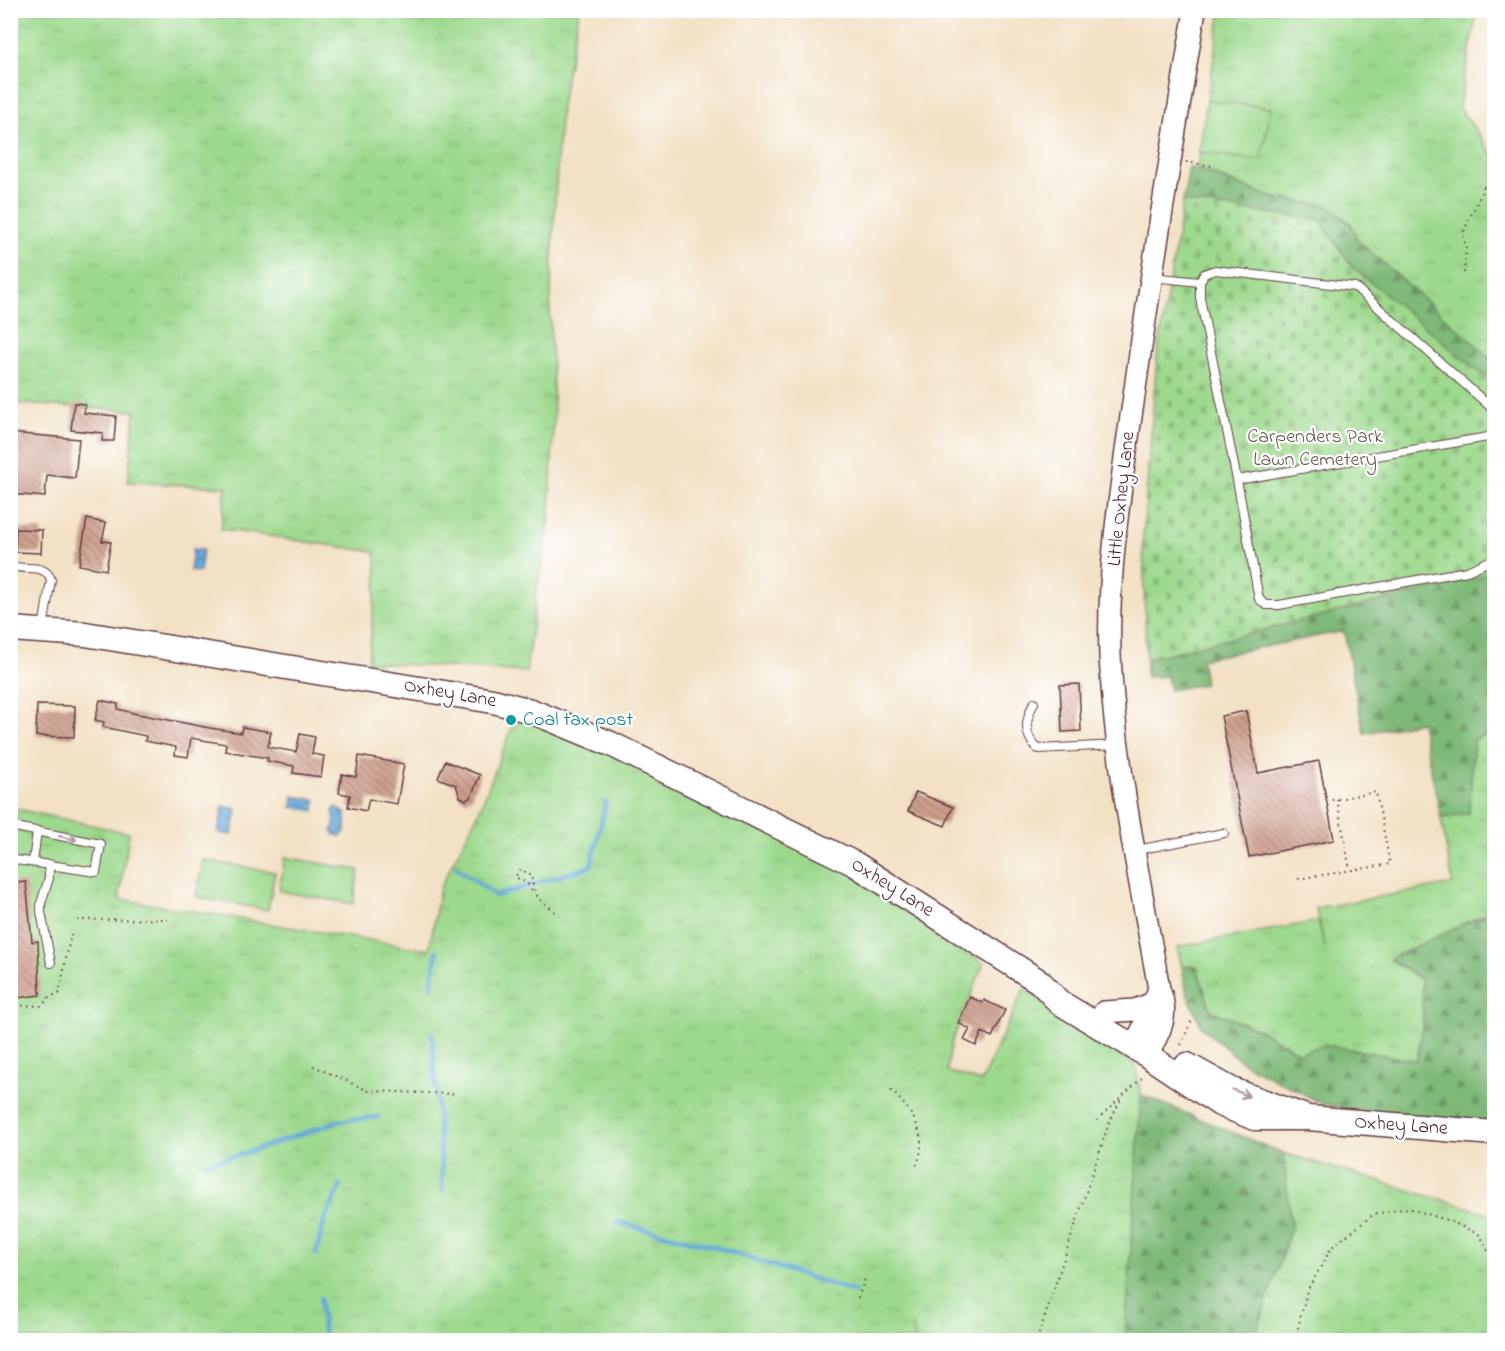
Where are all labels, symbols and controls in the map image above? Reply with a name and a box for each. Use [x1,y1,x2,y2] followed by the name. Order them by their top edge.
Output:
[1247,423,1383,475] park label: Carpenders Park Lawn Cemetery
[1100,430,1144,568] street label: Little Oxhey Lane
[401,672,499,716] street label: Oxhey Lane
[523,706,633,735] place label: Coal tax post
[504,713,518,727] marker: Coal tax post
[58,832,77,844] one-way arrow
[845,851,939,925] street label: Oxhey Lane
[1231,1088,1250,1099] one-way arrow
[1353,1108,1449,1144] street label: Oxhey Lane

